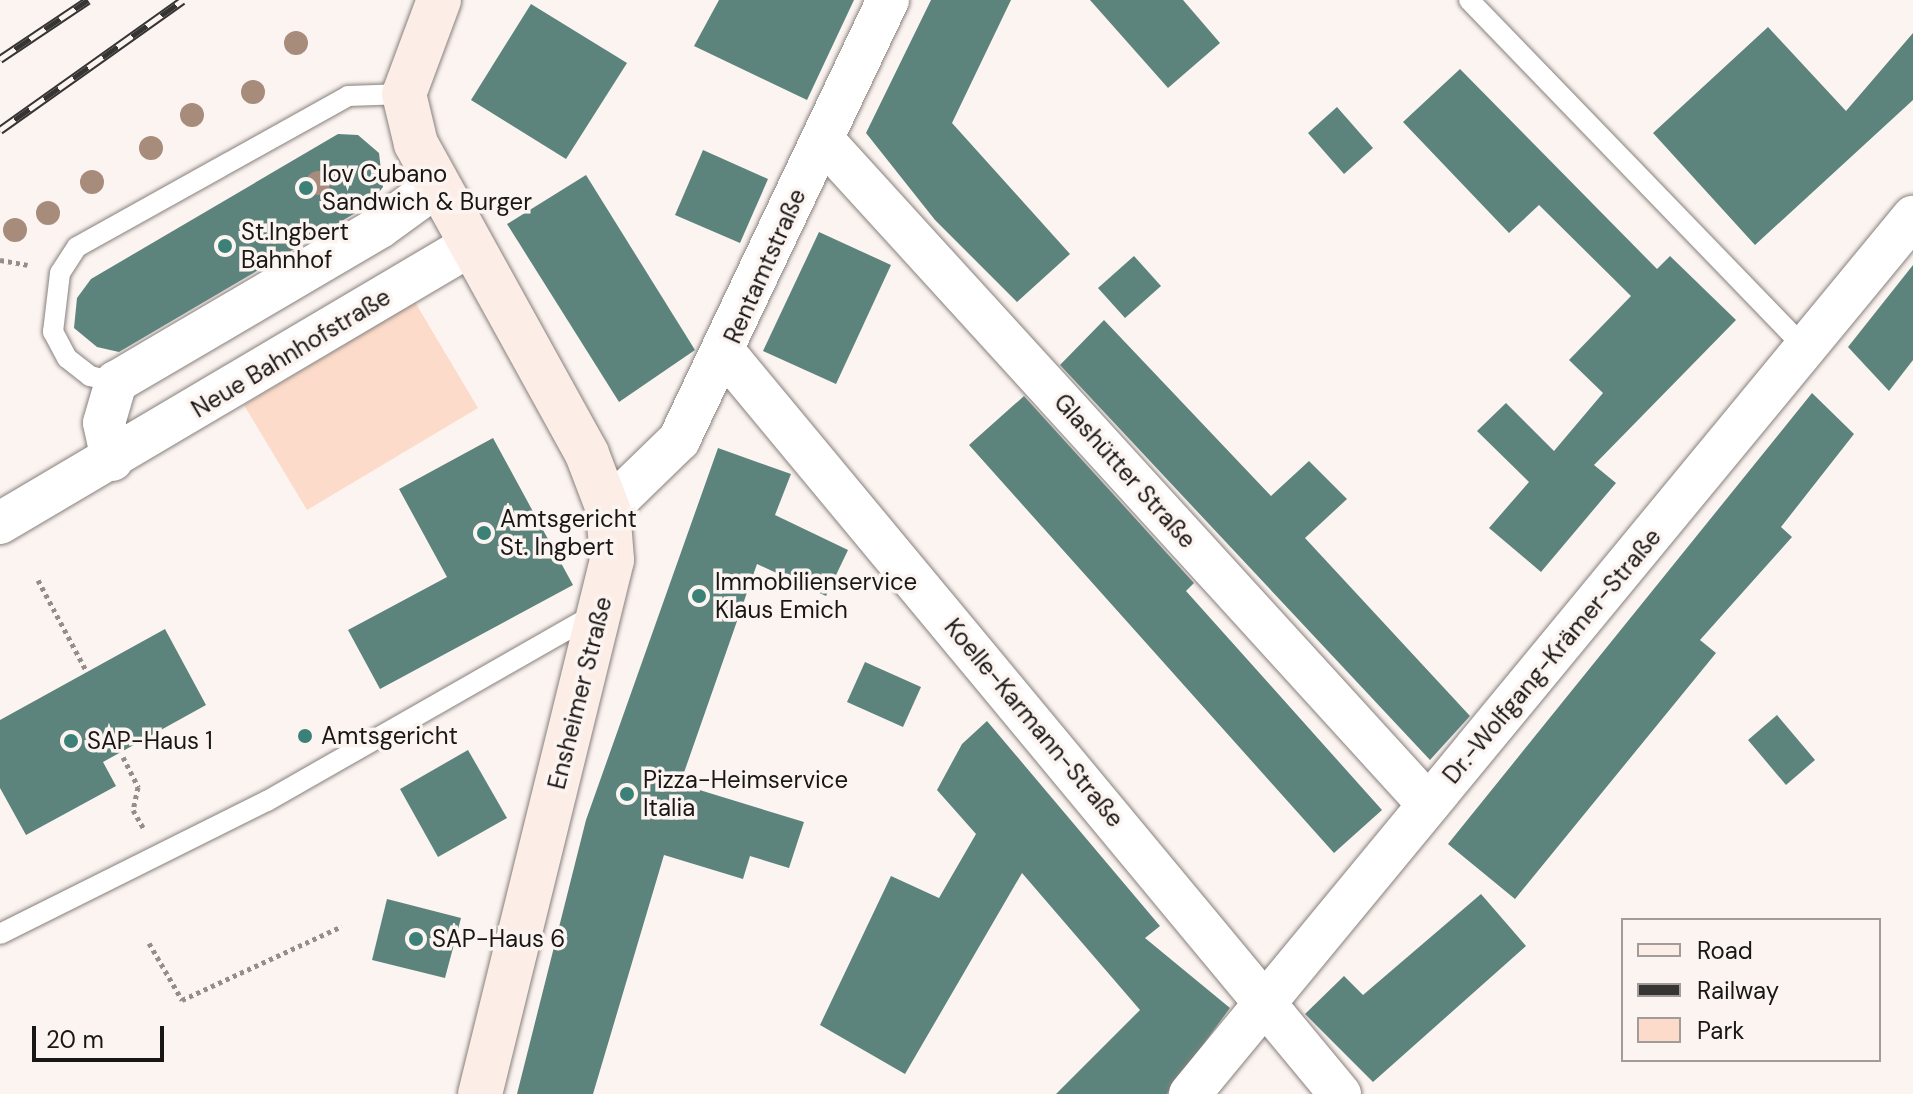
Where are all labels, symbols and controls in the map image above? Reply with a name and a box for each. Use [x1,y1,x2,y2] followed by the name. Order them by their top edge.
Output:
[322,160,532,216] place label: Iov Cubano Sandwich & Burger
[297,179,315,197] marker: Iov Cubano Sandwich & Burger
[718,184,812,348] street label: Rentamtstraße
[241,218,349,274] place label: St.Ingbert Bahnhof
[216,237,234,255] marker: St.Ingbert Bahnhof
[186,282,396,424] street label: Neue Bahnhofstraße
[1048,388,1202,554] street label: Glashütter Straße
[500,505,637,561] place label: Amtsgericht St. Ingbert
[1437,523,1667,789] street label: Dr.-Wolfgang-Krämer-Straße
[475,524,493,542] marker: Amtsgericht St. Ingbert
[715,568,917,624] place label: Immobilienservice Klaus Emich
[690,587,708,605] marker: Immobilienservice Klaus Emich
[542,594,618,792] street label: Ensheimer Straße
[938,613,1130,833] street label: Koelle-Karmann-Straße
[321,722,458,750] place label: Amtsgericht
[87,727,213,755] place label: SAP-Haus 1
[296,727,314,745] marker: Amtsgericht
[62,732,80,750] marker: SAP-Haus 1
[643,766,848,822] place label: Pizza-Heimservice Italia
[618,785,636,803] marker: Pizza-Heimservice Italia
[1621,918,1881,1062] legend
[432,925,565,953] place label: SAP-Haus 6
[407,930,425,948] marker: SAP-Haus 6
[1697,935,1753,966] text: Road
[1697,975,1779,1006] text: Railway
[36,1010,168,1060] scale bar
[1697,1015,1744,1046] text: Park
[46,1024,104,1055] text: 20 m

